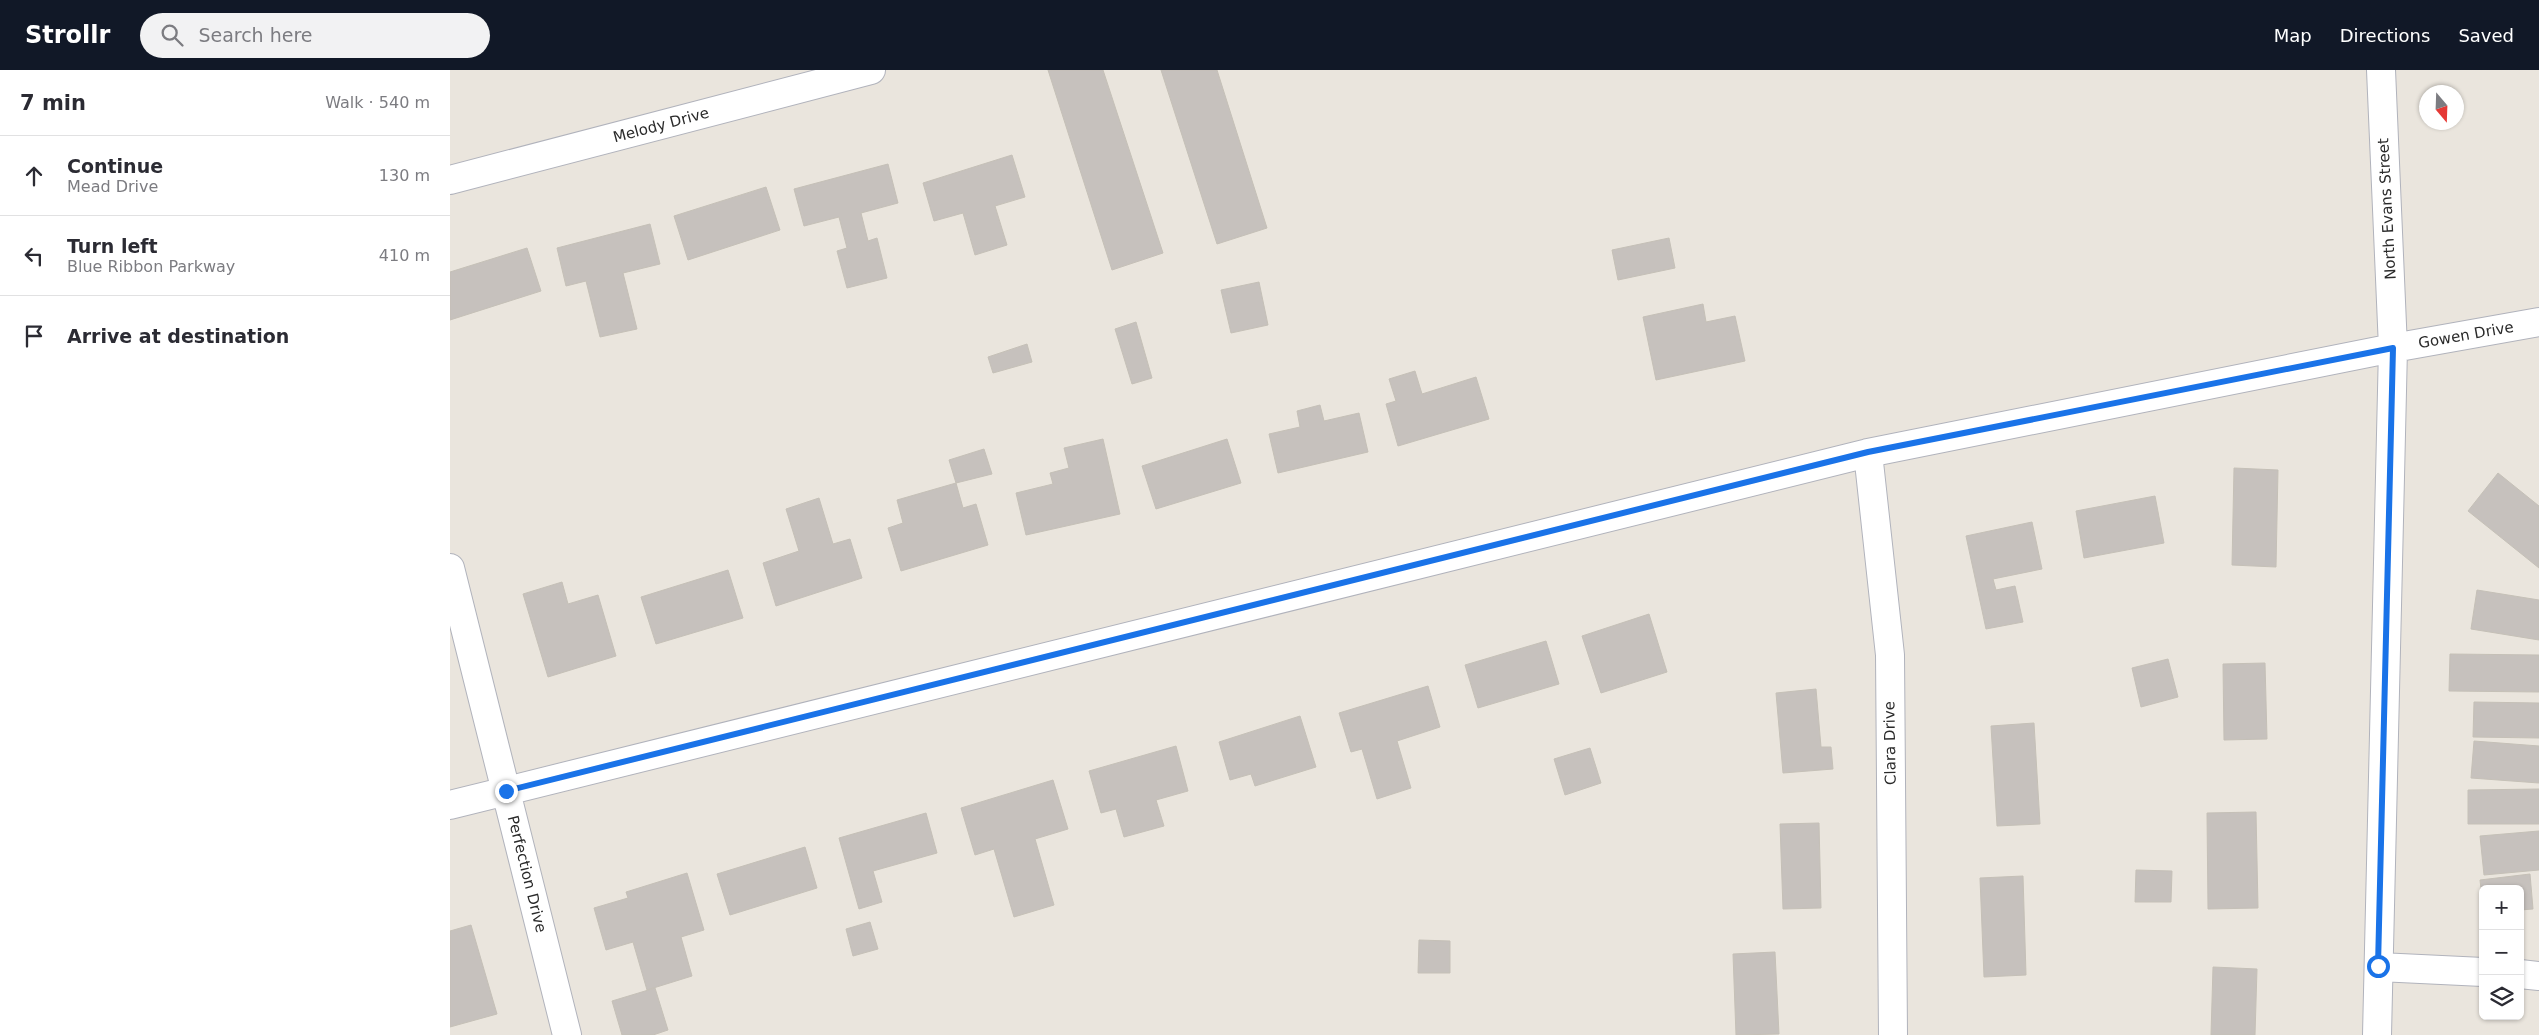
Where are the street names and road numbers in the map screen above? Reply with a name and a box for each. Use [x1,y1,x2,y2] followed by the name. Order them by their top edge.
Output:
[611,104,711,146] street label: Melody Drive
[2374,138,2400,280] street label: North Evans Street
[2417,318,2515,352] street label: Gowen Drive
[1880,701,1900,785] street label: Clara Drive
[504,814,550,934] street label: Perfection Drive

